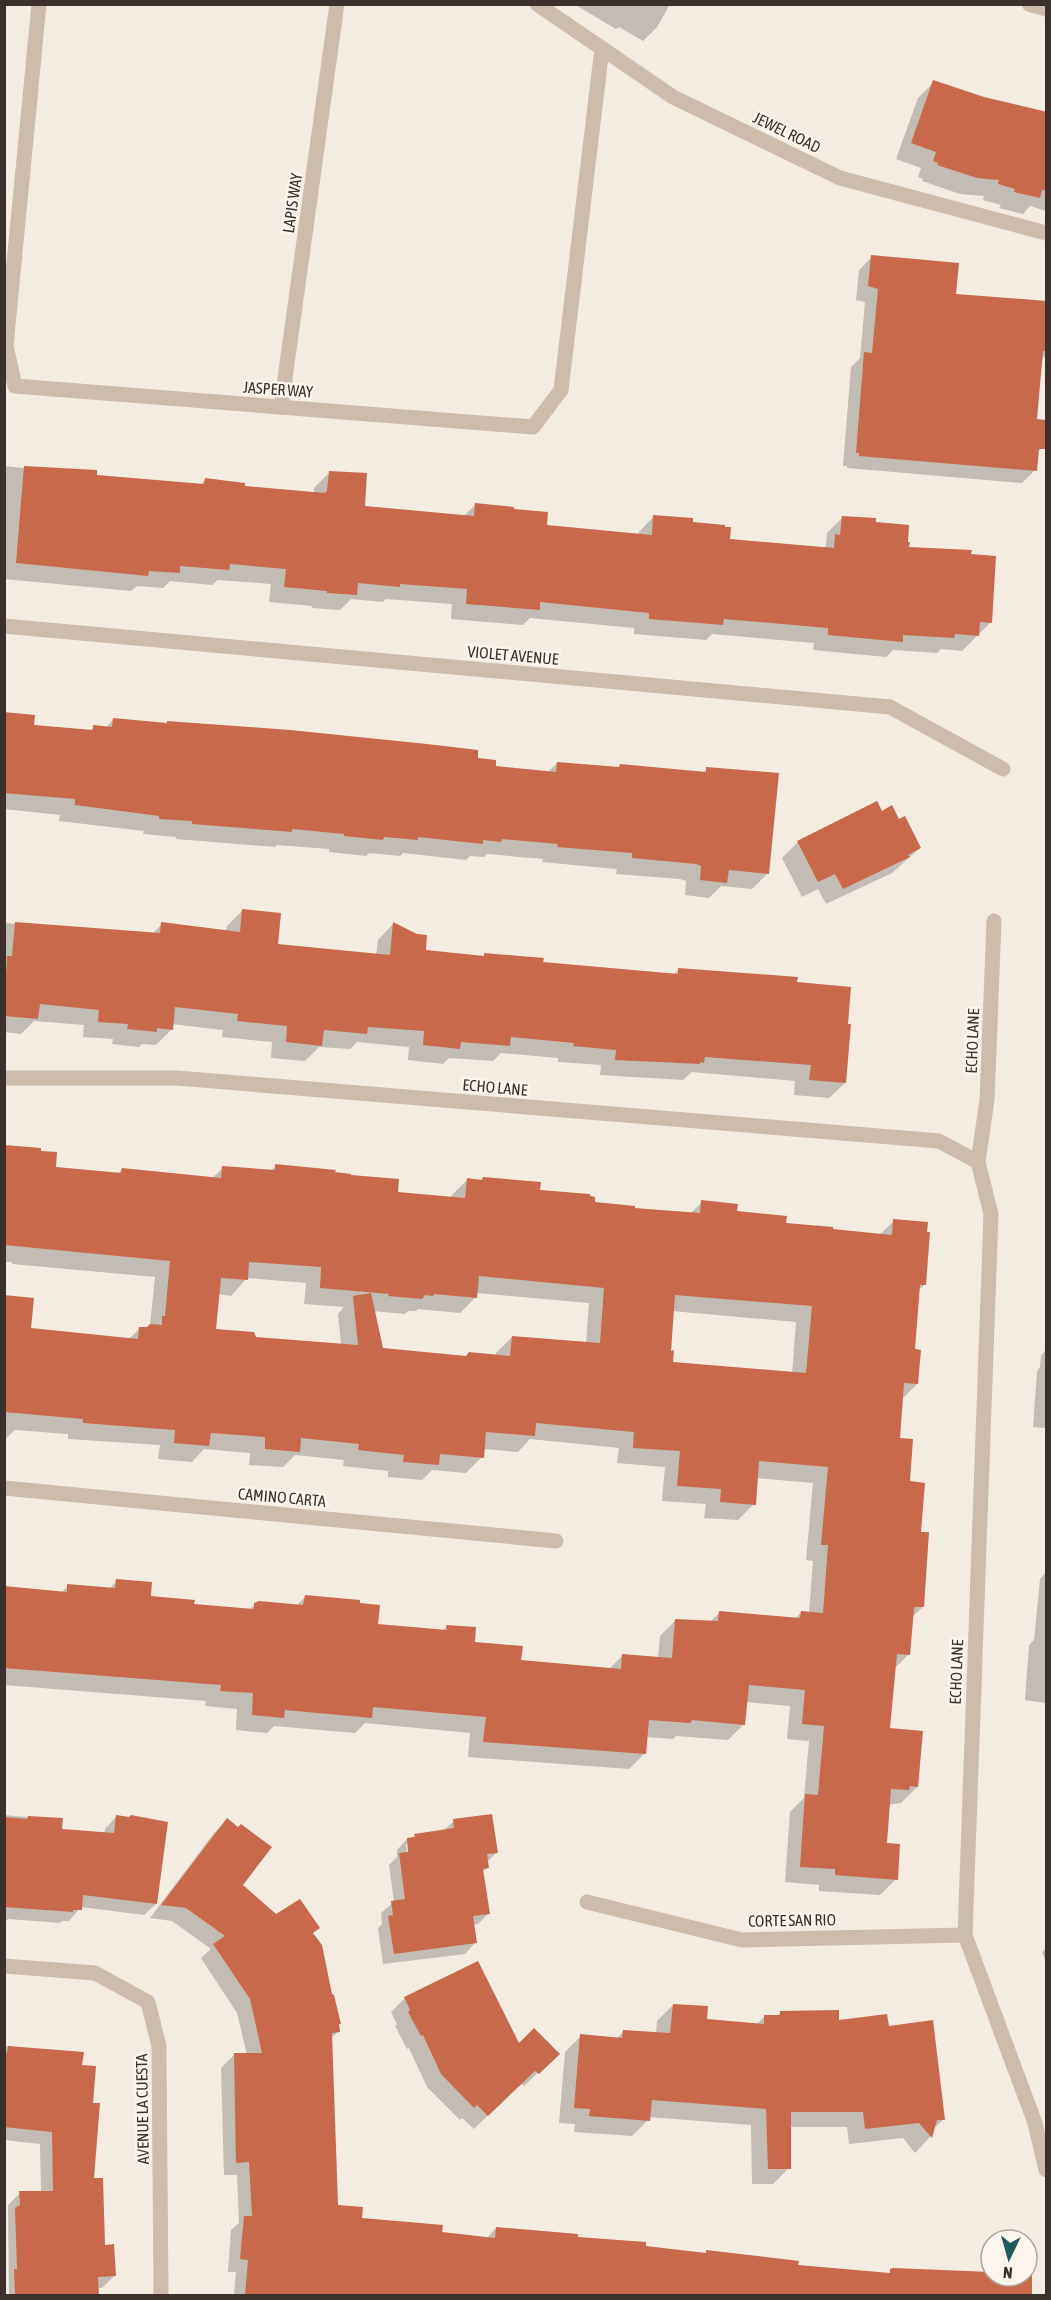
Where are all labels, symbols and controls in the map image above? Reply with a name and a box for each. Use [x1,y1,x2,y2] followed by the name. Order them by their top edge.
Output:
[750,108,824,156] street label: JEWEL ROAD
[279,171,305,234] street label: LAPIS WAY
[242,378,314,400] street label: JASPER WAY
[467,642,559,668] street label: VIOLET AVENUE
[962,1008,982,1074] street label: ECHO LANE
[462,1075,528,1099] street label: ECHO LANE
[237,1484,327,1510] street label: CAMINO CARTA
[946,1639,966,1705] street label: ECHO LANE
[748,1910,836,1930] street label: CORTE SAN RIO
[132,2053,152,2165] street label: AVENUE LA CUESTA
[979,2228,1039,2288] north arrow
[1002,2264,1013,2282] text: N

